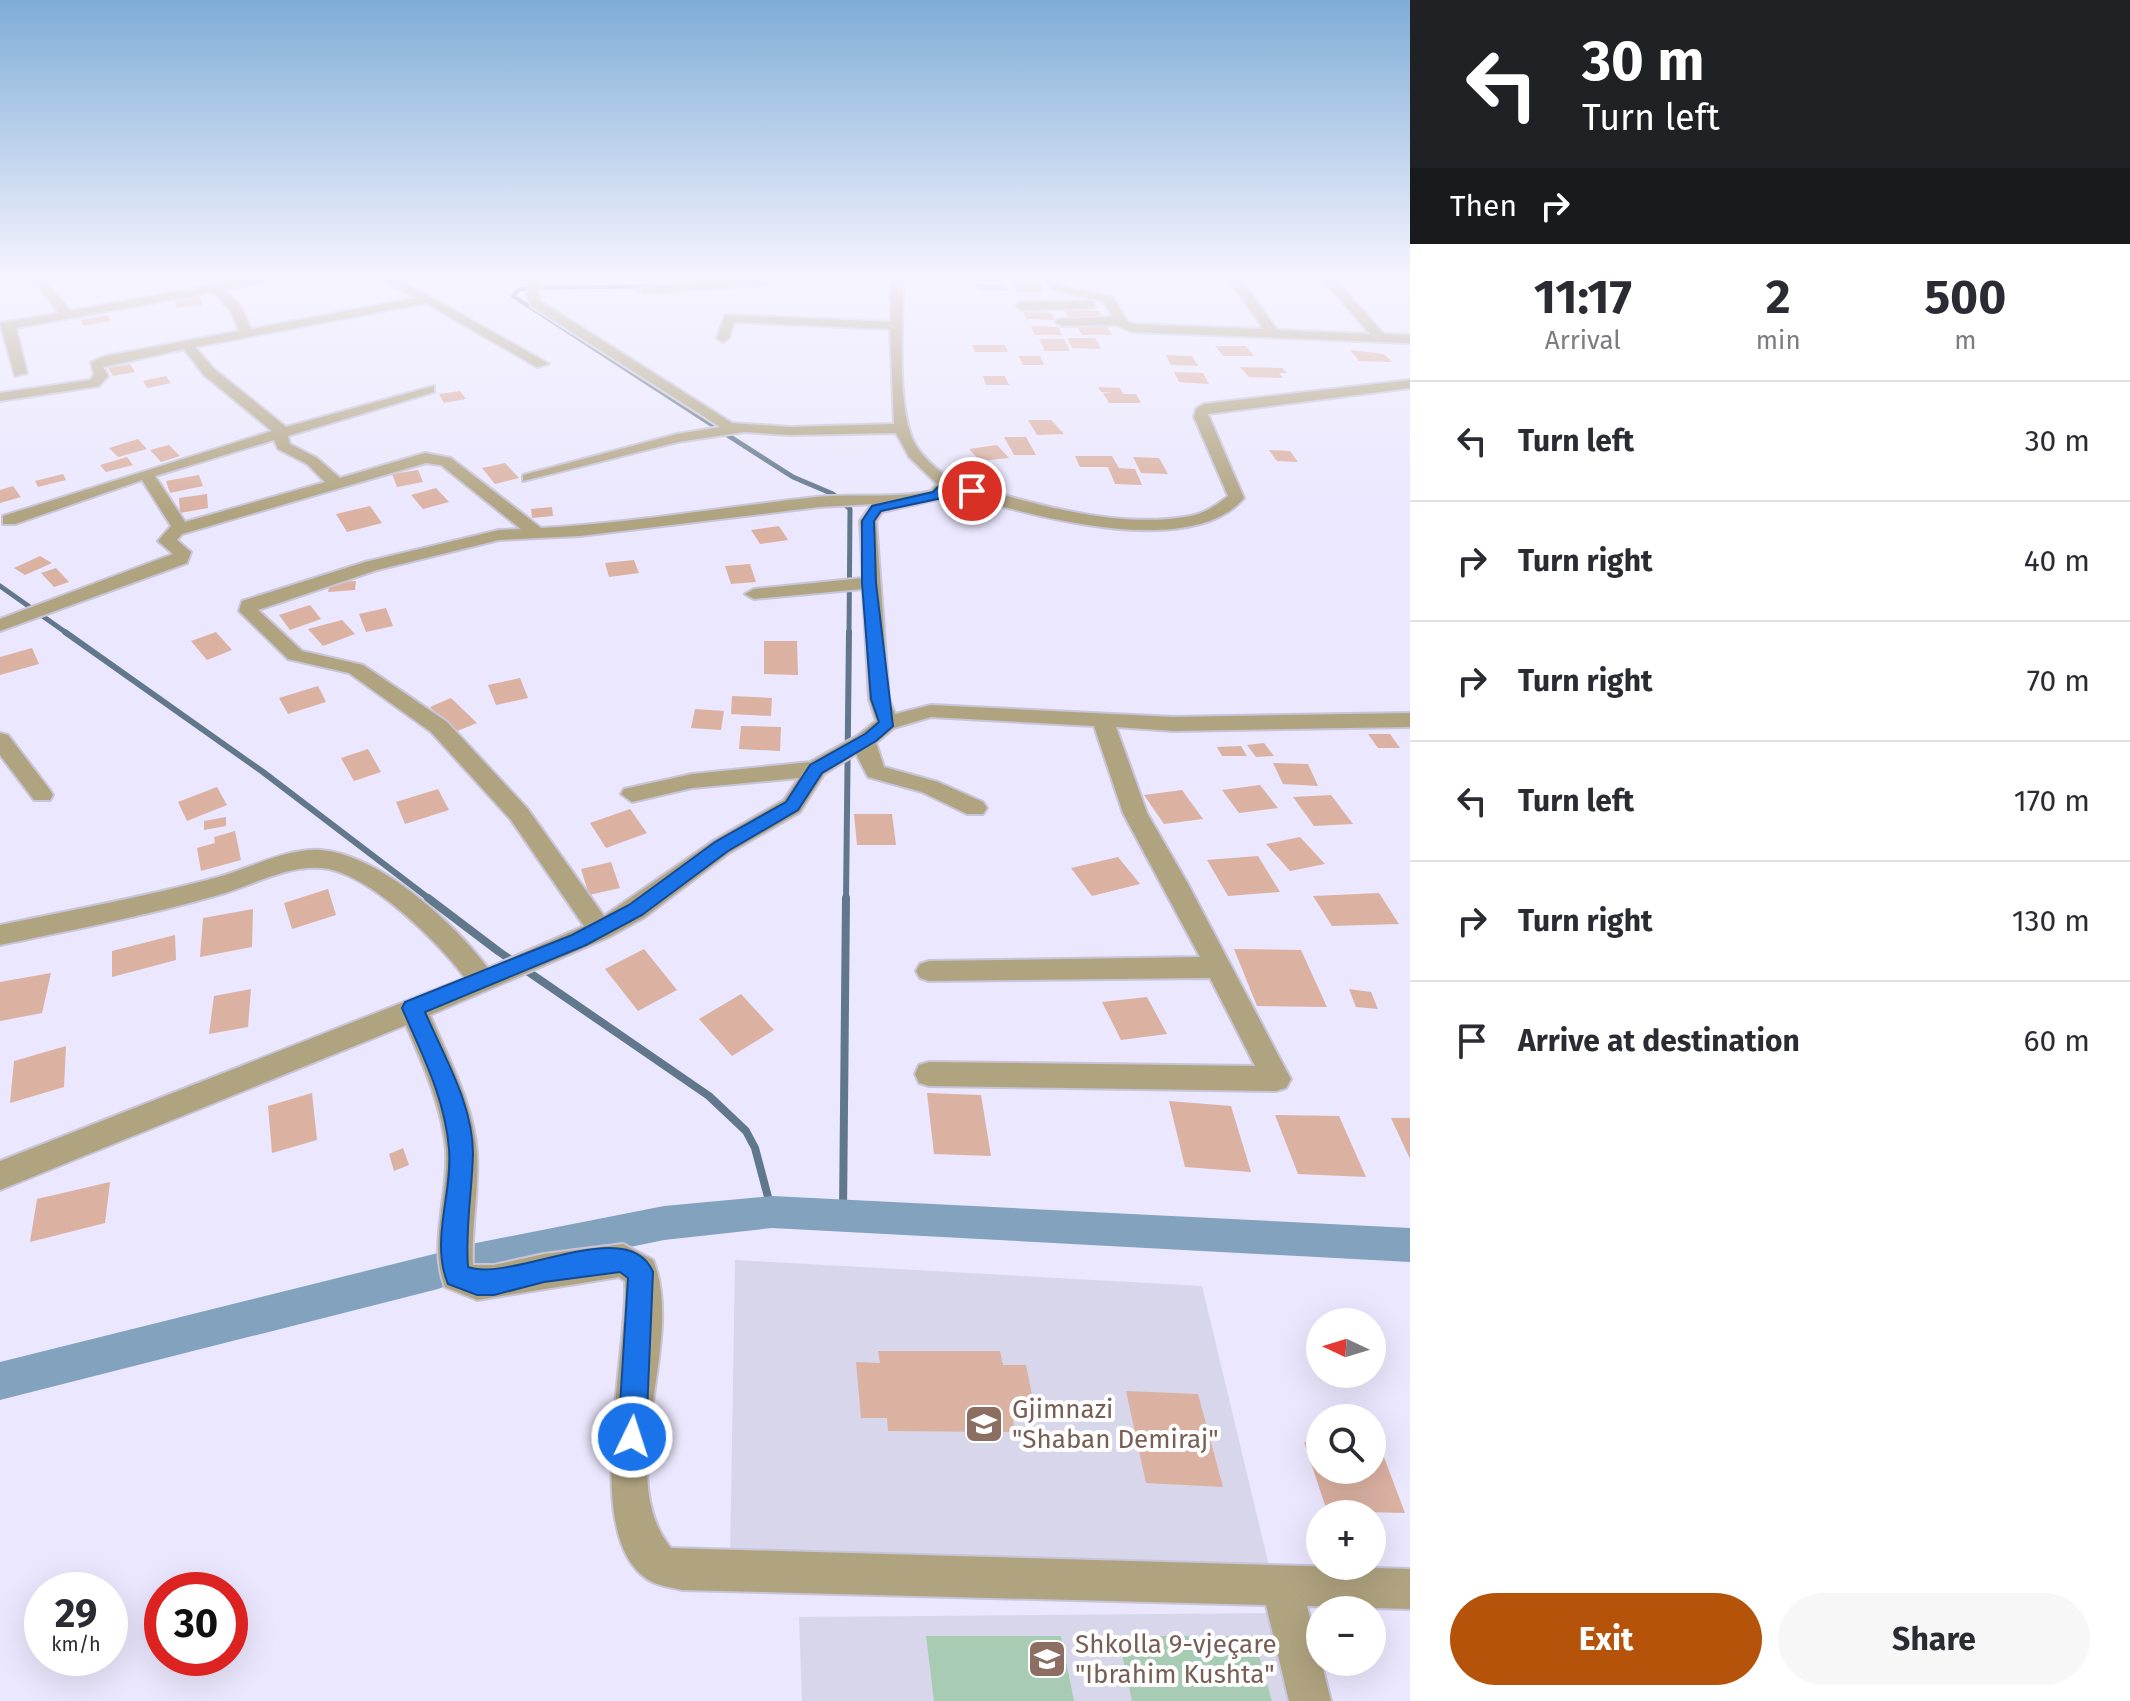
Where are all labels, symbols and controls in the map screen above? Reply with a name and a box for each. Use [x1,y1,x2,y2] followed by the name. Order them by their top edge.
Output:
[1582,28,1704,95] text: 30 m
[1450,32,1554,136] icon: left
[1582,96,1720,140] text: Turn left
[1533,184,1577,228] icon: right
[1450,188,1517,224] text: Then
[1534,268,1632,326] text: 11:17
[1766,268,1791,326] text: 2
[1924,268,2006,326] text: 500
[1545,325,1621,356] text: Arrival
[1756,325,1801,356] text: min
[1954,325,1976,356] text: m
[1450,419,1494,463] icon: left
[1518,423,1634,459] text: Turn left
[2025,423,2090,459] text: 30 m
[938,457,1006,525] pin
[950,469,994,513] icon: arrive
[1450,539,1494,583] icon: right
[1518,543,1653,579] text: Turn right
[2024,543,2090,579] text: 40 m
[1450,659,1494,703] icon: right
[1518,663,1653,699] text: Turn right
[2027,663,2090,699] text: 70 m
[1450,779,1494,823] icon: left
[1518,783,1634,819] text: Turn left
[2014,783,2090,819] text: 170 m
[1450,899,1494,943] icon: right
[1518,903,1653,939] text: Turn right
[2012,903,2090,939] text: 130 m
[1450,1019,1494,1063] icon: arrive
[1518,1023,1800,1059] text: Arrive at destination
[2024,1023,2090,1059] text: 60 m
[1306,1308,1386,1388] north arrow
[1306,1308,1386,1676] map controls
[1012,1394,1219,1455] place label: Gjimnazi "Shaban Demiraj"
[590,1395,674,1479] position arrow
[963,1403,1005,1445] school or university icon: Gjimnazi "Shaban Demiraj"
[1306,1404,1386,1484] button: search
[1306,1500,1386,1580] button: +
[144,1572,248,1676] speed limit sign: 30
[55,1590,97,1638] text: 29
[1450,1593,1762,1685] button: Exit
[1778,1593,2090,1685] button: Share
[1306,1596,1386,1676] button: −
[1075,1629,1277,1690] place label: Shkolla 9-vjeçare "Ibrahim Kushta"
[51,1632,101,1656] text: km/h
[1026,1638,1068,1680] school or university icon: Shkolla 9-vjeçare "Ibrahim Kushta"

